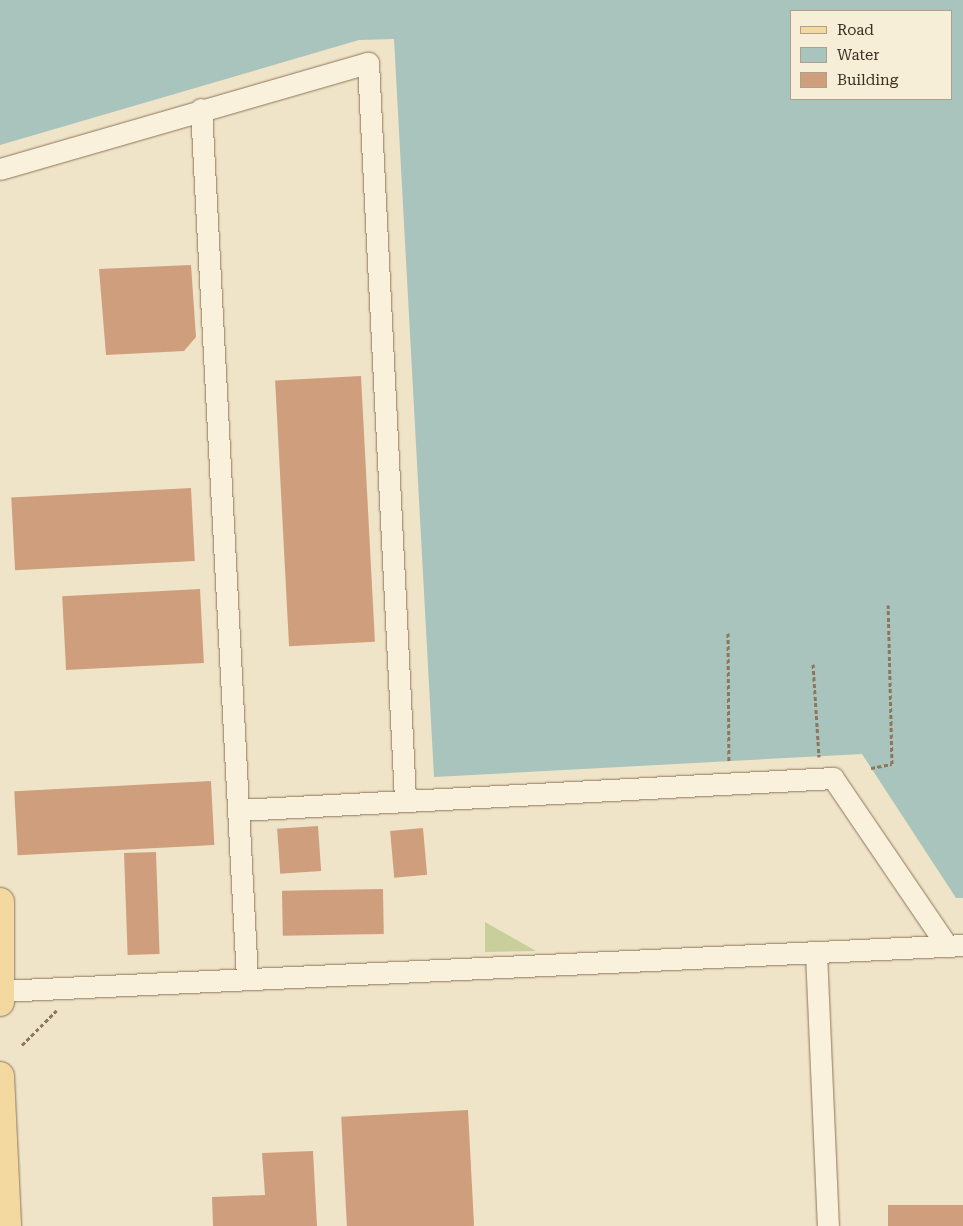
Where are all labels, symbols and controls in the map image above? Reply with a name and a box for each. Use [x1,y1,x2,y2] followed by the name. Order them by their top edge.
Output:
[790,10,953,100] legend
[837,21,874,39] text: Road
[837,46,879,64] text: Water
[837,71,898,89] text: Building

